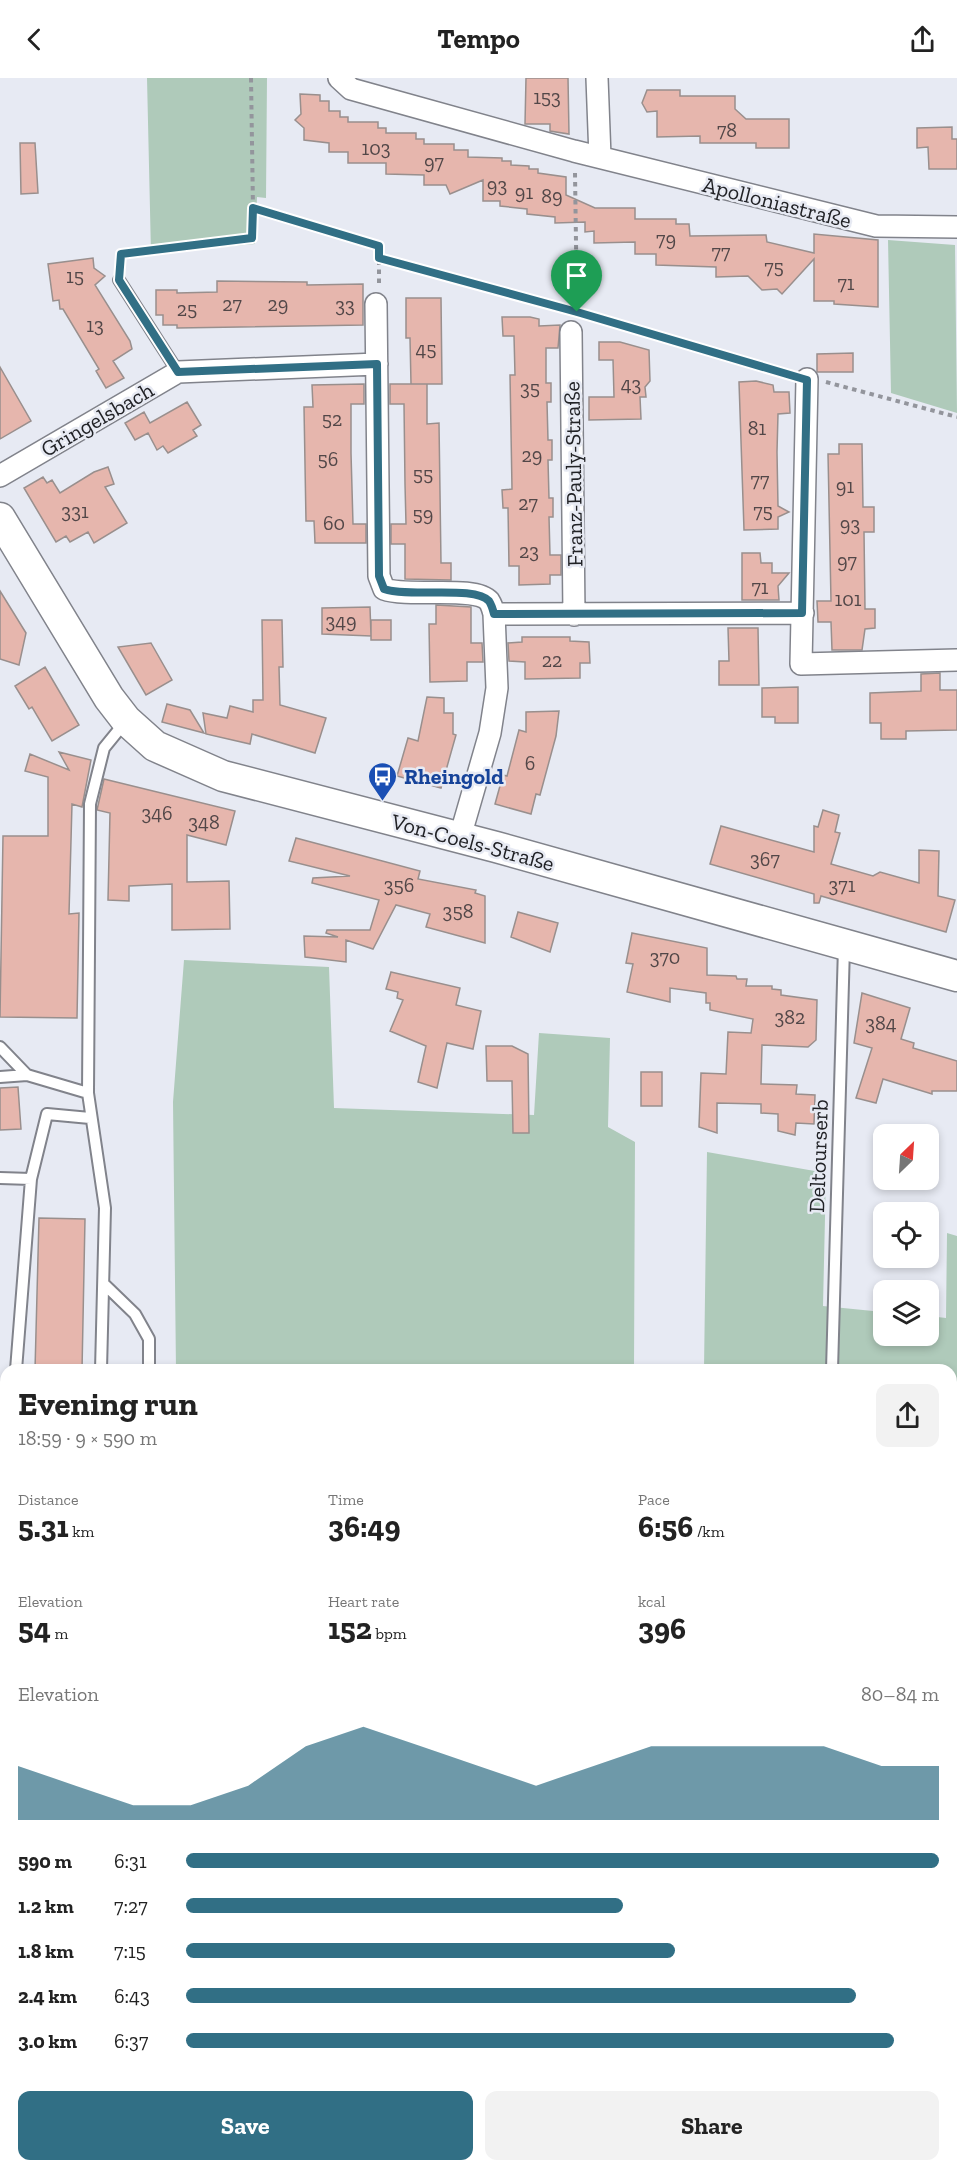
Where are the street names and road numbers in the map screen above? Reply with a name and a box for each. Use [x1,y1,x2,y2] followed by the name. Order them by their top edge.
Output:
[700,171,854,234] street label: Apolloniastraße
[36,376,159,463] street label: Gringelsbach
[558,381,589,567] street label: Franz-Pauly-Straße
[388,808,557,877] street label: Von-Coels-Straße
[803,1099,834,1213] street label: Deltourserb

